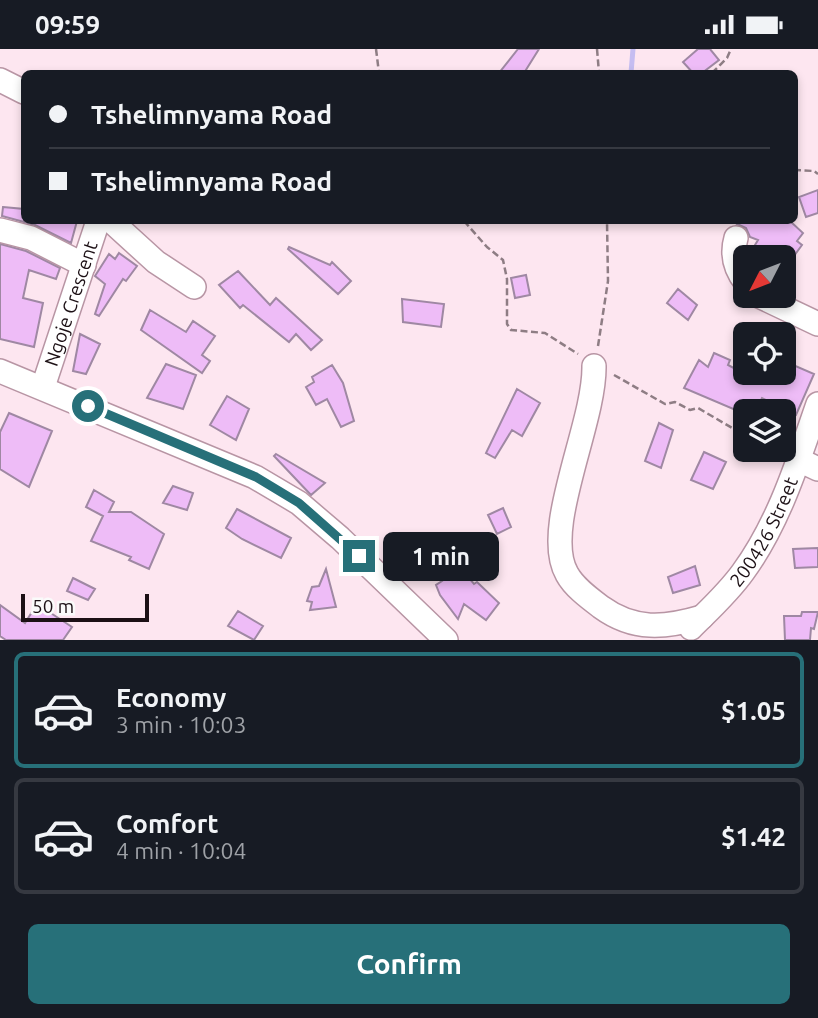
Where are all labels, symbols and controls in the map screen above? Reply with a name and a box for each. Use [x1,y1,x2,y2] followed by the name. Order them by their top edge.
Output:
[35,10,100,39] text: 09:59
[91,100,332,129] text: Tshelimnyama Road
[91,167,332,196] text: Tshelimnyama Road
[40,238,102,369] street label: Ngoje Crescent
[733,245,796,308] north arrow
[733,245,796,462] map controls
[733,322,796,385] button: locate
[72,390,104,422] route start
[733,399,796,462] button: layers
[725,473,802,591] street label: 200426 Street
[384,531,499,581] callout: 1 min
[343,540,375,572] route end
[412,544,470,569] text: 1 min
[21,591,149,623] scale bar
[32,595,74,617] text: 50 m
[32,679,95,742] icon: car
[116,683,226,712] text: Economy
[721,696,786,725] text: $1.05
[116,712,247,737] text: 3 min · 10:03
[32,805,95,868] icon: car
[116,809,219,838] text: Comfort
[721,822,786,851] text: $1.42
[116,838,247,863] text: 4 min · 10:04
[28,924,790,1004] button: Confirm

